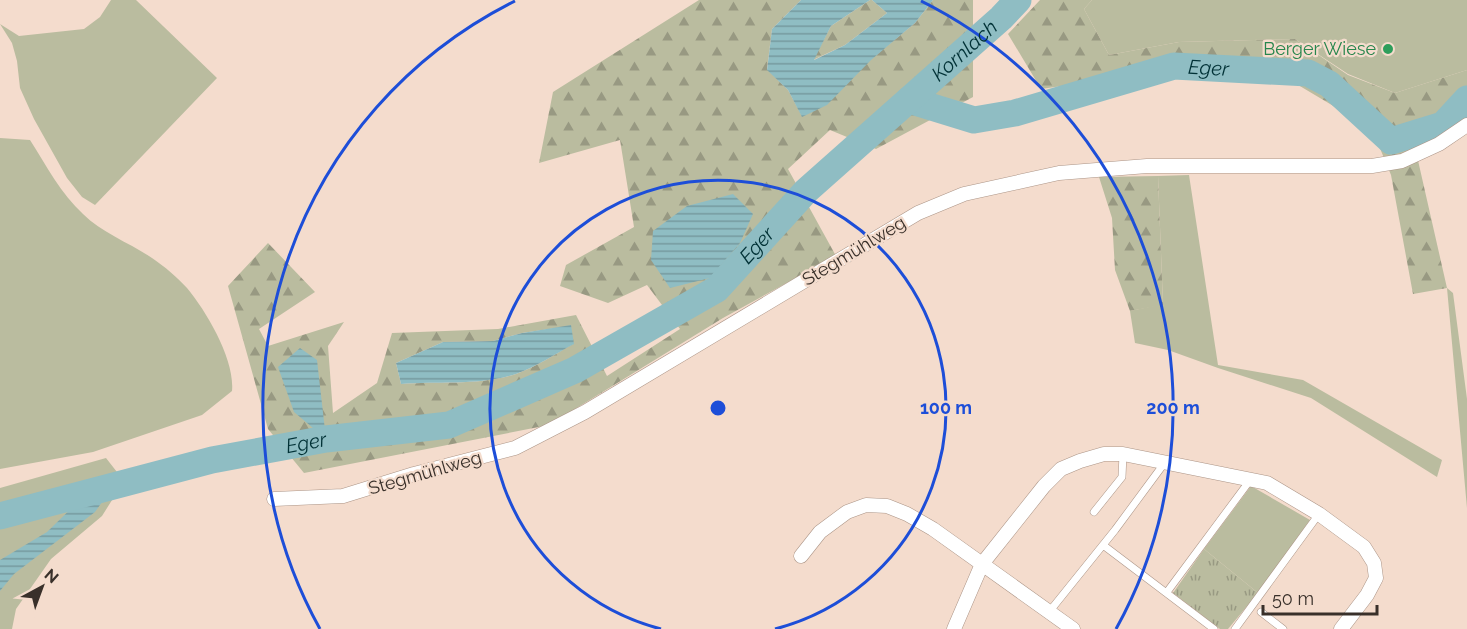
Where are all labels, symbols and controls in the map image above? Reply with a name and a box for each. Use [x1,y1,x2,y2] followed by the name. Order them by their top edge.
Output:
[926,15,1002,86] water label: Kornlach
[1263,38,1376,59] place label: Berger Wiese
[1381,42,1395,56] marker: Berger Wiese
[1188,55,1231,81] water label: Eger
[798,212,909,290] street label: Stegmühlweg
[734,221,780,268] water label: Eger
[920,397,972,418] text: 100 m
[1146,397,1200,418] text: 200 m
[708,398,728,418] centre of rings
[284,427,329,458] water label: Eger
[366,446,484,499] street label: Stegmühlweg
[12,557,72,617] north arrow
[41,565,62,587] text: N
[1263,578,1377,616] scale bar
[1272,588,1314,609] text: 50 m

